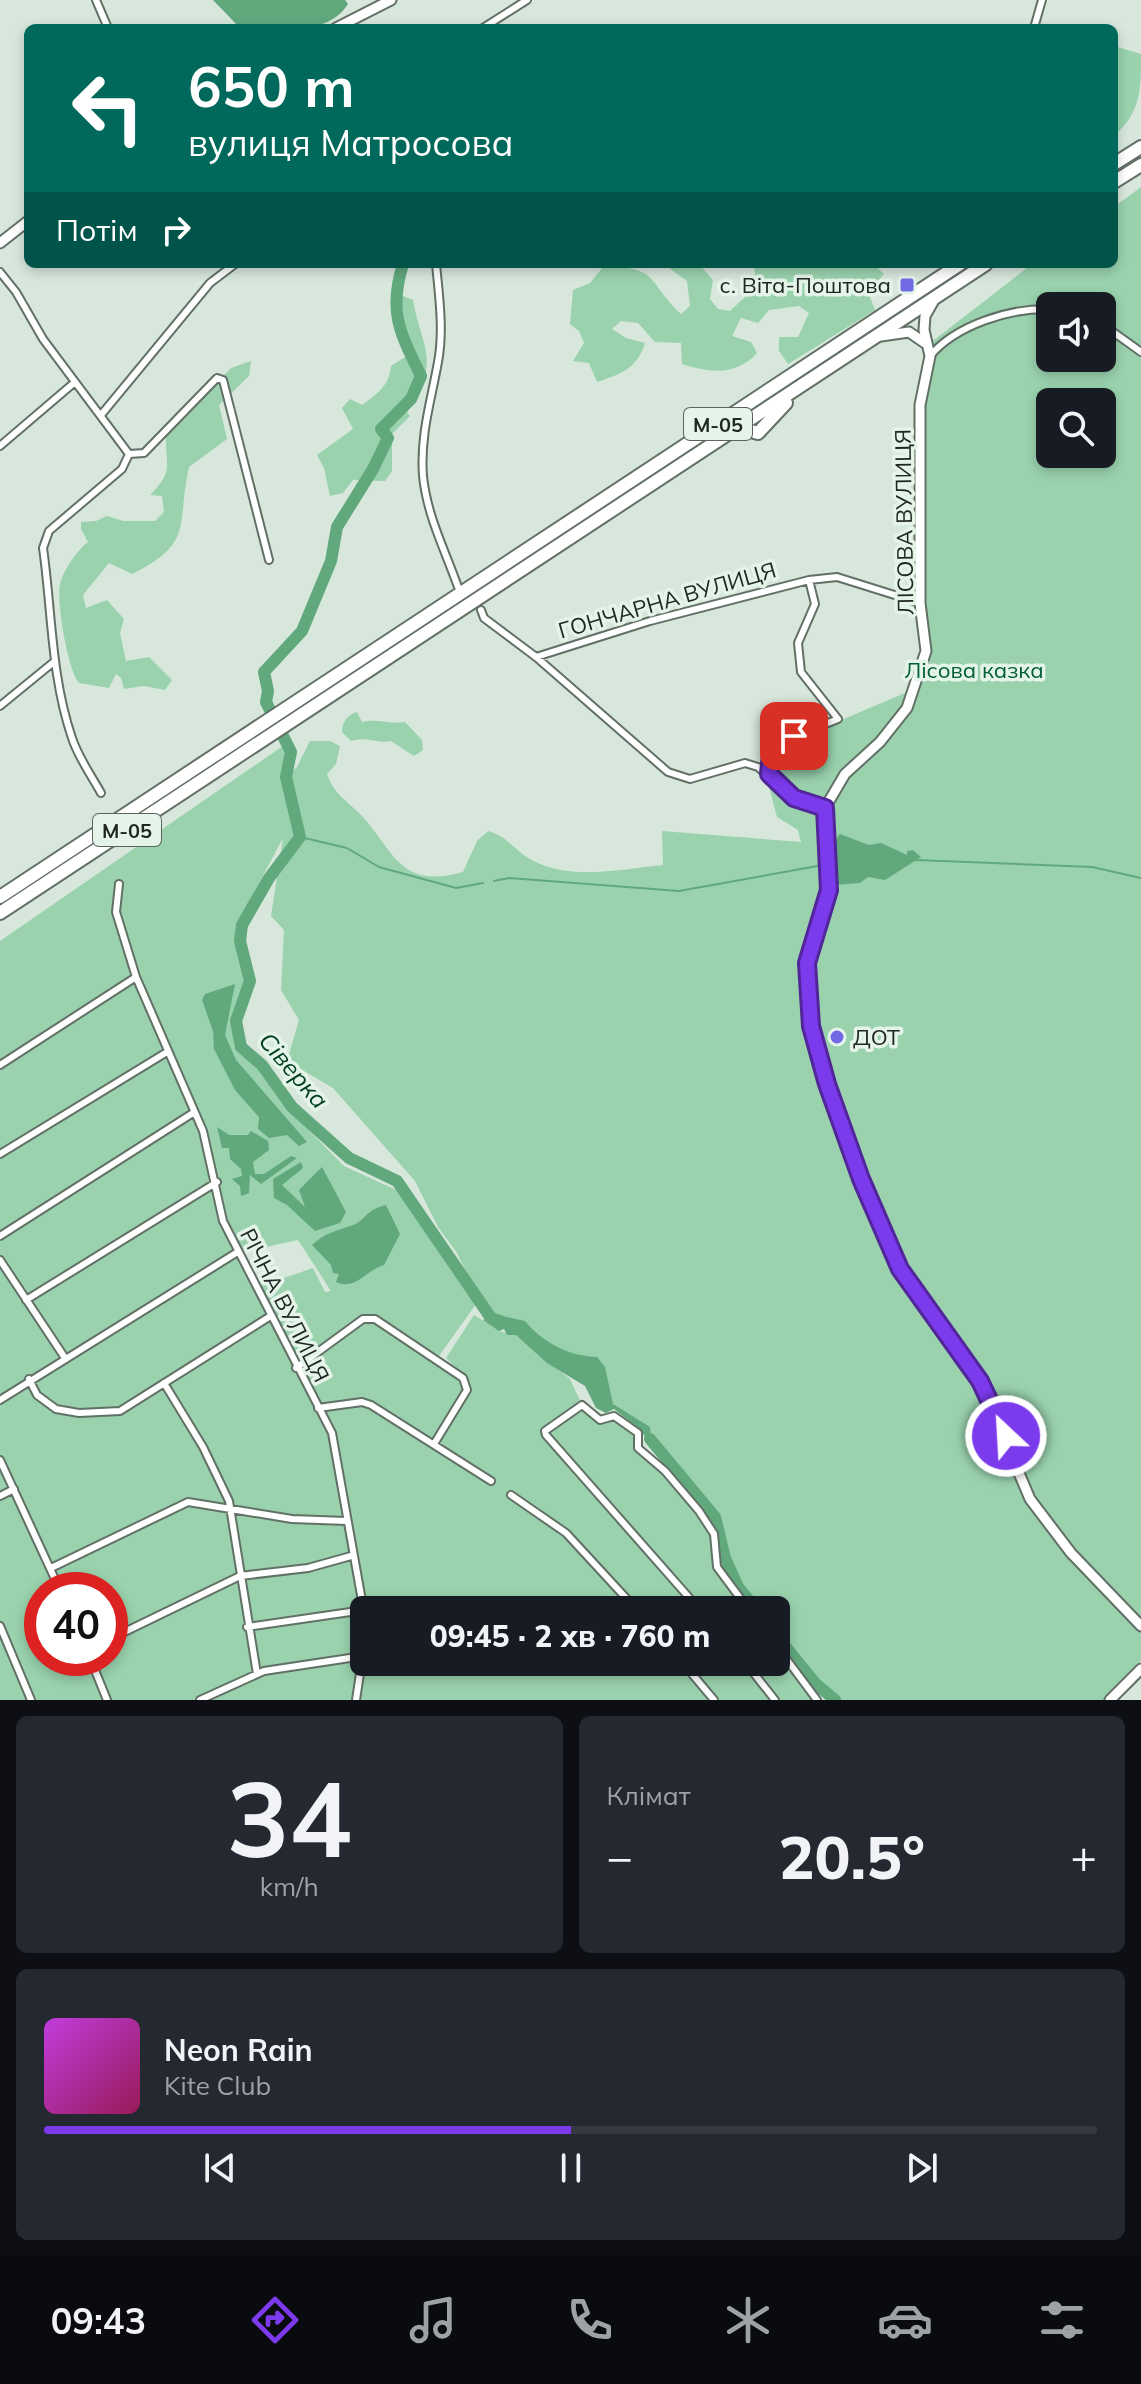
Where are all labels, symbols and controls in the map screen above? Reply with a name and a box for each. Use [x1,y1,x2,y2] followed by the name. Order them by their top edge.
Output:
[188,51,355,121] text: 650 m
[56,56,160,160] icon: left
[188,120,513,165] text: вулиця Матросова
[154,208,198,252] icon: right
[56,211,138,249] text: Потім
[720,271,891,299] place label: с. Віта-Поштова
[898,276,916,294] marker: с. Віта-Поштова
[1036,292,1116,468] map controls
[1036,292,1116,372] button: sound
[1036,388,1116,468] button: search
[684,408,752,440] road number: М-05
[888,429,920,615] street label: ЛІСОВА ВУЛИЦЯ
[555,555,779,645] street label: ГОНЧАРНА ВУЛИЦЯ
[904,656,1044,684] park label: Лісова казка
[760,702,828,770] pin
[772,714,816,758] icon: arrive
[93,814,161,846] road number: М-05
[853,1023,900,1051] place label: ДОТ
[253,1026,335,1114] water label: Сіверка
[828,1028,846,1046] marker: ДОТ
[234,1223,336,1387] street label: РІЧНА ВУЛИЦЯ
[964,1394,1048,1478] position arrow
[24,1572,128,1676] speed limit sign: 40
[430,1617,710,1655] text: 09:45 · 2 хв · 760 m
[227,1752,352,1883] text: 34
[607,1779,690,1812] text: Клімат
[778,1819,925,1894] text: 20.5°
[607,1829,633,1884] text: −
[1071,1829,1097,1884] text: +
[260,1870,319,1903] text: km/h
[164,2031,313,2069] text: Neon Rain
[164,2069,271,2102] text: Kite Club
[198,2146,242,2190] icon: previous
[549,2146,593,2190] icon: pause
[900,2146,944,2190] icon: next
[247,2292,303,2348] icon: directions
[405,2292,461,2348] icon: music
[562,2292,618,2348] icon: phone
[720,2292,776,2348] icon: climate
[877,2292,933,2348] icon: car
[1034,2292,1090,2348] icon: filters
[51,2298,146,2343] text: 09:43

